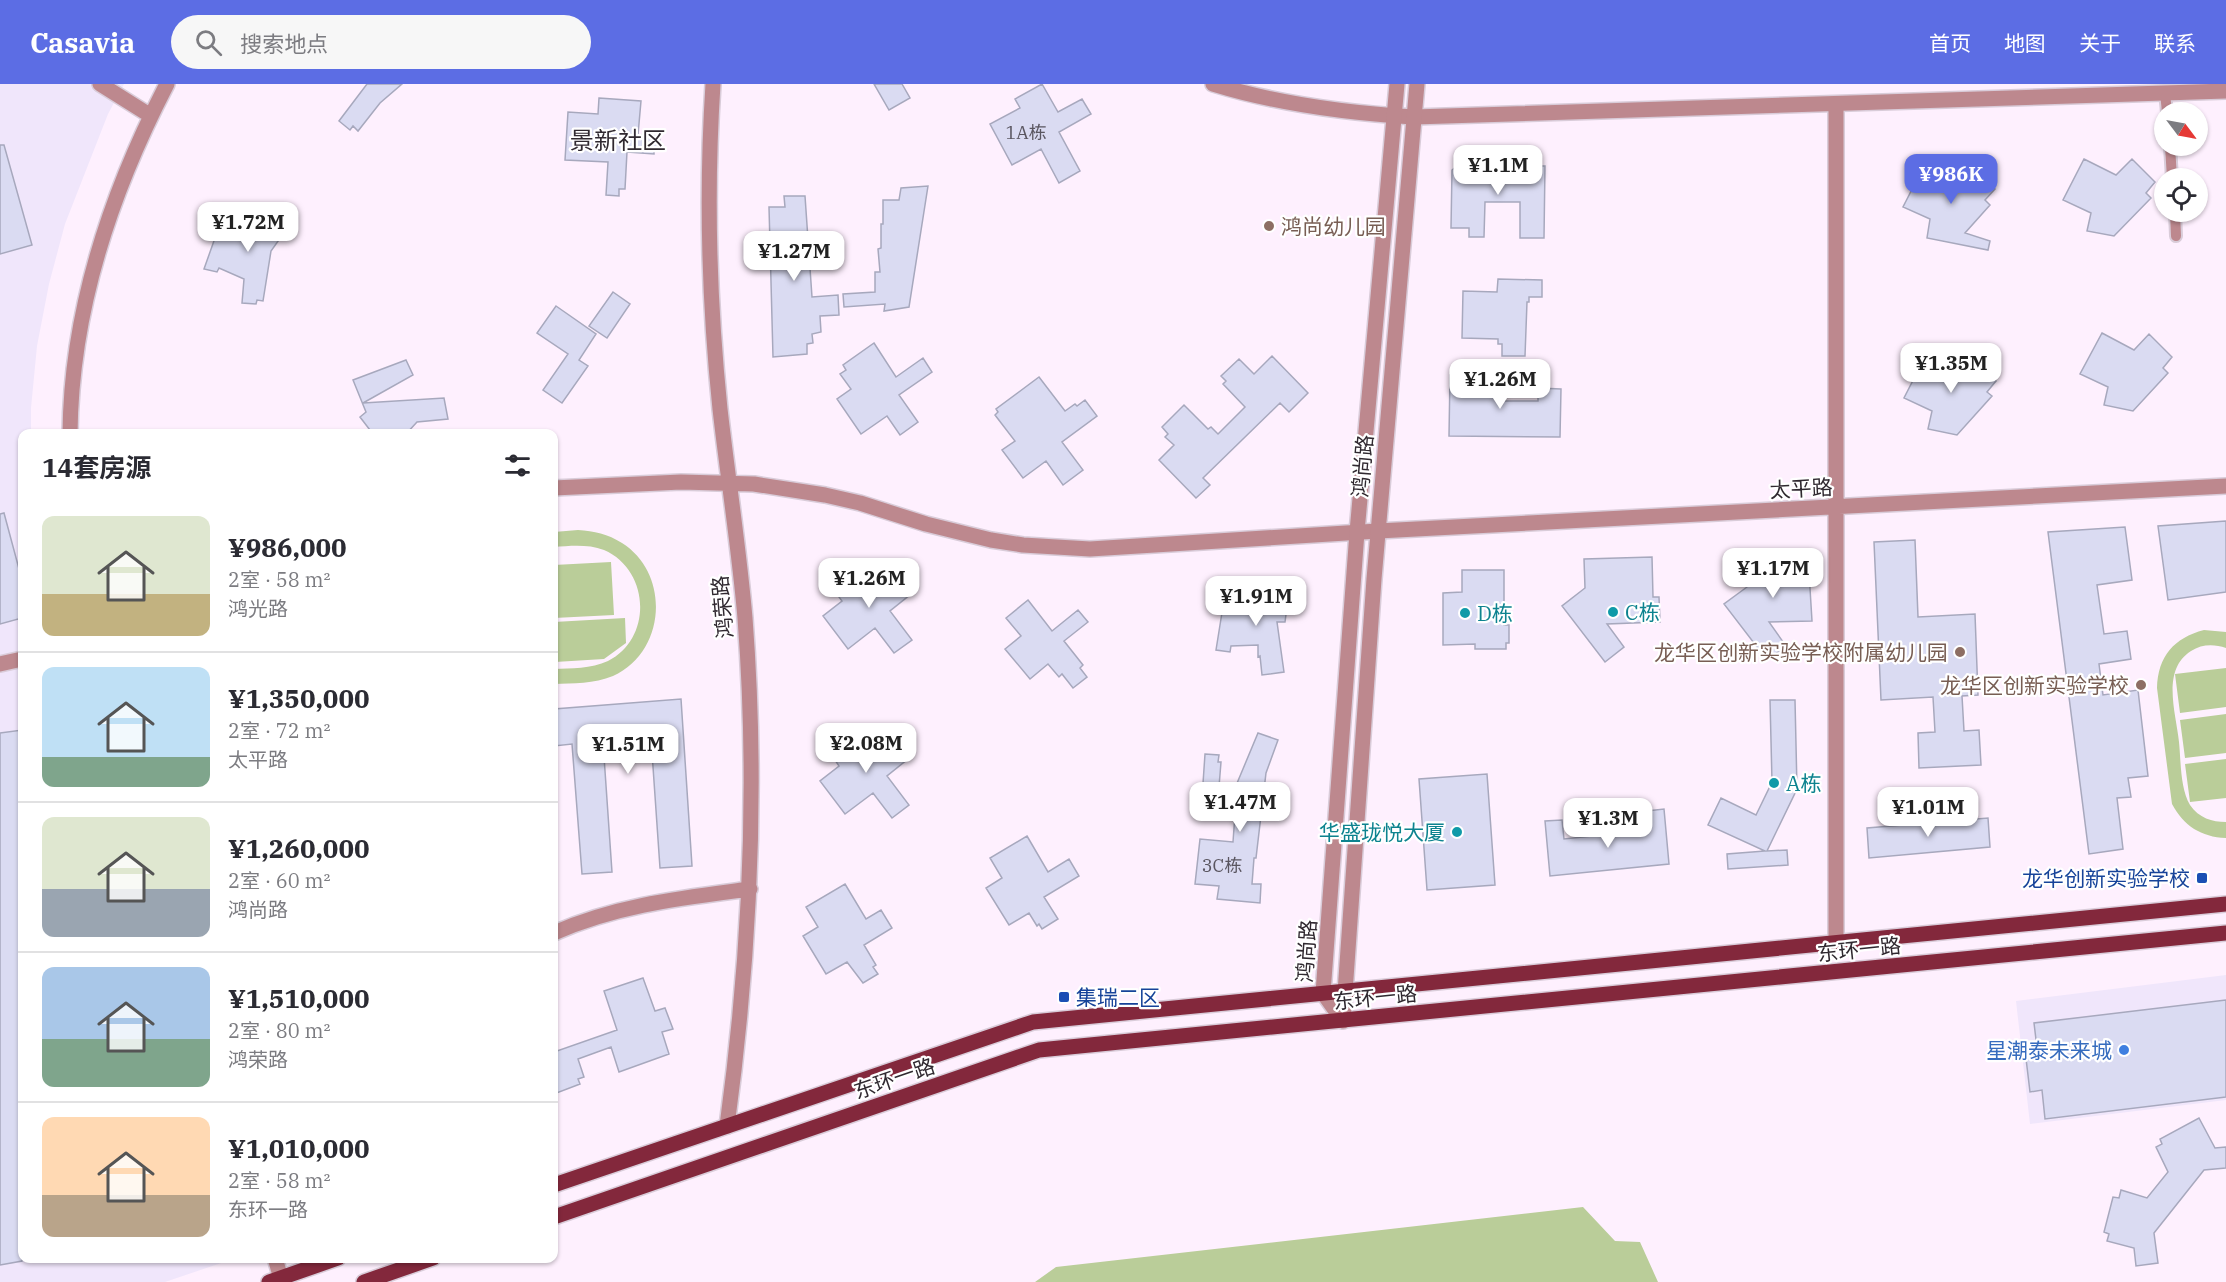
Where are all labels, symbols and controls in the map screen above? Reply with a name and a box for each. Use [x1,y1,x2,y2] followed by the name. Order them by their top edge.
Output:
[171,15,591,69] search box
[30,24,135,61] text: Casavia
[192,26,225,59] icon: search
[240,29,328,58] text: 搜索地点
[1929,29,1971,57] text: 首页
[2004,29,2046,57] text: 地图
[2079,29,2121,57] text: 关于
[2154,29,2196,57] text: 联系
[2154,102,2208,156] north arrow
[2154,102,2208,222] map controls
[1005,121,1047,144] house number: 1A栋
[570,124,666,156] district label: 景新社区
[1456,145,1540,196] pin: ¥1.1M
[1467,151,1529,178] text: ¥1.1M
[1909,154,1993,205] pin: ¥986K
[1919,160,1983,187] text: ¥986K
[2154,168,2208,222] button: locate
[199,202,297,253] pin: ¥1.72M
[211,208,285,235] text: ¥1.72M
[1281,212,1386,240] place label: 鸿尚幼儿园
[1262,219,1276,233] marker: 鸿尚幼儿园
[745,231,843,282] pin: ¥1.27M
[757,237,831,264] text: ¥1.27M
[1902,343,2000,394] pin: ¥1.35M
[1914,349,1988,376] text: ¥1.35M
[1451,359,1549,410] pin: ¥1.26M
[1463,365,1537,392] text: ¥1.26M
[1345,433,1379,499] street label: 鸿尚路
[501,449,534,482] icon: filters
[42,450,151,484] text: 14套房源
[1769,472,1833,504] street label: 太平路
[228,530,347,564] text: ¥986,000
[90,540,162,612] icon: home
[1724,548,1822,599] pin: ¥1.17M
[1736,554,1810,581] text: ¥1.17M
[820,558,918,609] pin: ¥1.26M
[832,564,906,591] text: ¥1.26M
[228,566,330,593] text: 2室 · 58 m²
[705,574,739,640] street label: 鸿荣路
[1207,576,1305,627] pin: ¥1.91M
[1219,582,1293,609] text: ¥1.91M
[228,595,288,622] text: 鸿光路
[1625,598,1660,626] place label: C栋
[1477,599,1513,627] place label: D栋
[1606,605,1620,619] marker: C栋
[1458,606,1472,620] marker: D栋
[1654,638,1948,666] place label: 龙华区创新实验学校附属幼儿园
[1953,645,1967,659] marker: 龙华区创新实验学校附属幼儿园
[1940,671,2129,699] place label: 龙华区创新实验学校
[2134,678,2148,692] marker: 龙华区创新实验学校
[228,681,370,715] text: ¥1,350,000
[90,691,162,763] icon: home
[228,717,330,744] text: 2室 · 72 m²
[817,723,915,774] pin: ¥2.08M
[579,724,677,775] pin: ¥1.51M
[829,729,903,756] text: ¥2.08M
[591,730,665,757] text: ¥1.51M
[228,746,288,773] text: 太平路
[1786,769,1821,797] place label: A栋
[1767,776,1781,790] marker: A栋
[1191,782,1289,833] pin: ¥1.47M
[1879,787,1977,838] pin: ¥1.01M
[1203,788,1277,815] text: ¥1.47M
[1891,793,1965,820] text: ¥1.01M
[1566,798,1650,849] pin: ¥1.3M
[1577,804,1639,831] text: ¥1.3M
[1319,818,1445,846] place label: 华盛珑悦大厦
[1450,825,1464,839] marker: 华盛珑悦大厦
[228,831,370,865] text: ¥1,260,000
[90,841,162,913] icon: home
[1202,854,1242,877] house number: 3C栋
[2022,864,2190,892] place label: 龙华创新实验学校
[228,867,330,894] text: 2室 · 60 m²
[2195,871,2209,885] marker: 龙华创新实验学校
[228,896,288,923] text: 鸿尚路
[1290,919,1322,983] street label: 鸿尚路
[1816,931,1902,967] street label: 东环一路
[1332,979,1418,1015] street label: 东环一路
[228,981,370,1015] text: ¥1,510,000
[1076,983,1160,1011] place label: 集瑞二区
[1057,990,1071,1004] marker: 集瑞二区
[90,991,162,1063] icon: home
[228,1017,330,1044] text: 2室 · 80 m²
[1986,1036,2112,1064] place label: 星潮泰未来城
[2117,1043,2131,1057] marker: 星潮泰未来城
[228,1046,288,1073] text: 鸿荣路
[850,1051,938,1105] street label: 东环一路
[228,1131,370,1165] text: ¥1,010,000
[90,1141,162,1213] icon: home
[228,1167,330,1194] text: 2室 · 58 m²
[228,1196,308,1223] text: 东环一路

